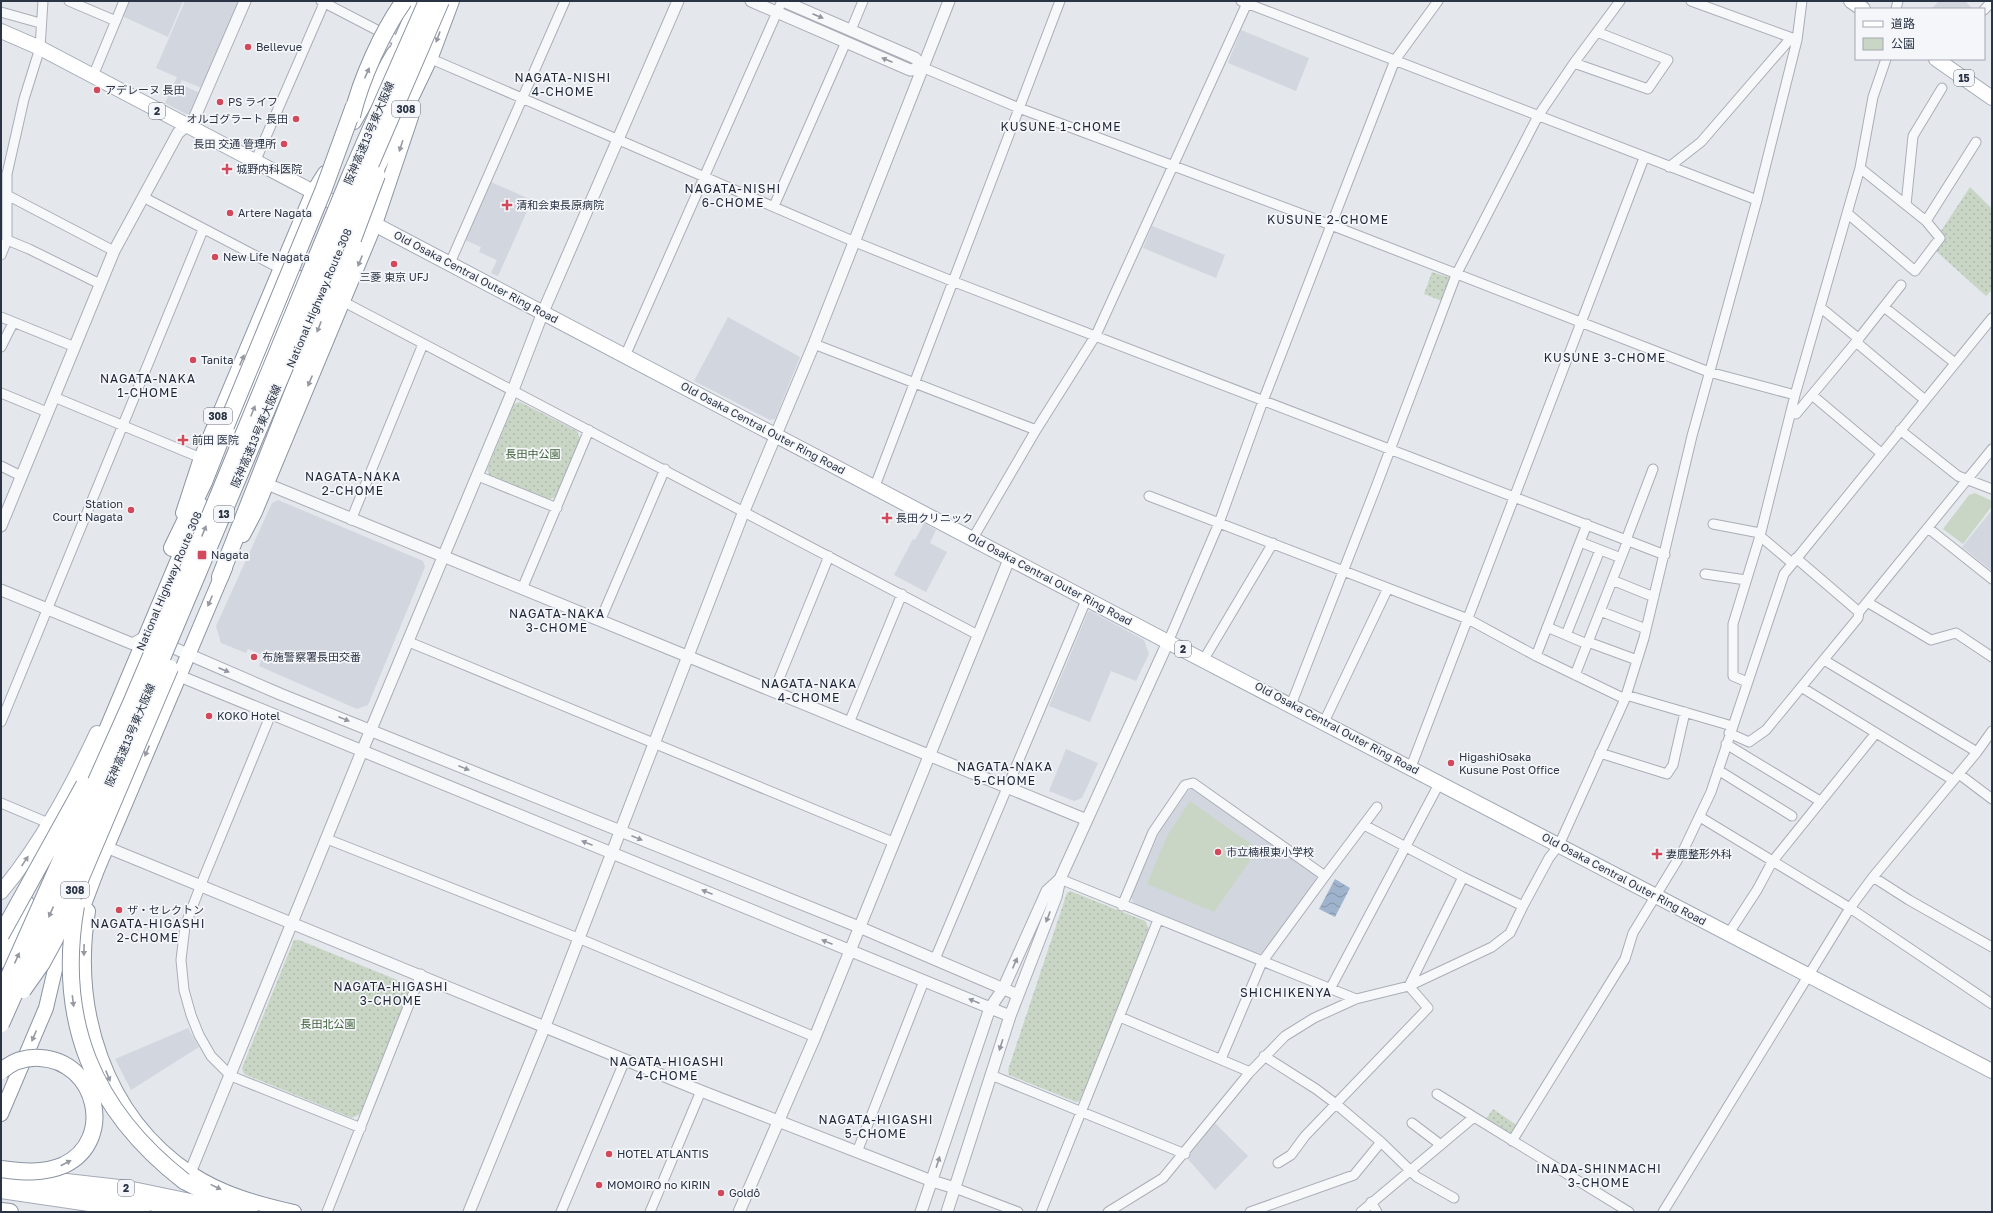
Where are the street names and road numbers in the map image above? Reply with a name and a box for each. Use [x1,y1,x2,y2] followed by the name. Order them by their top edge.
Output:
[1954,70,1974,86] road number: 15
[341,79,396,186] street label: 阪神高速13号東大阪線
[392,101,420,117] road number: 308
[149,103,165,119] road number: 2
[283,226,354,369] street label: National Highway Route 308
[392,228,561,326] street label: Old Osaka Central Outer Ring Road
[679,379,848,477] street label: Old Osaka Central Outer Ring Road
[228,382,283,489] street label: 阪神高速13号東大阪線
[204,408,232,424] road number: 308
[214,506,234,522] road number: 13
[133,509,204,652] street label: National Highway Route 308
[966,530,1135,628] street label: Old Osaka Central Outer Ring Road
[1175,641,1191,657] road number: 2
[1253,679,1422,777] street label: Old Osaka Central Outer Ring Road
[102,681,157,788] street label: 阪神高速13号東大阪線
[1540,830,1709,928] street label: Old Osaka Central Outer Ring Road
[61,882,89,898] road number: 308
[118,1180,134,1196] road number: 2

